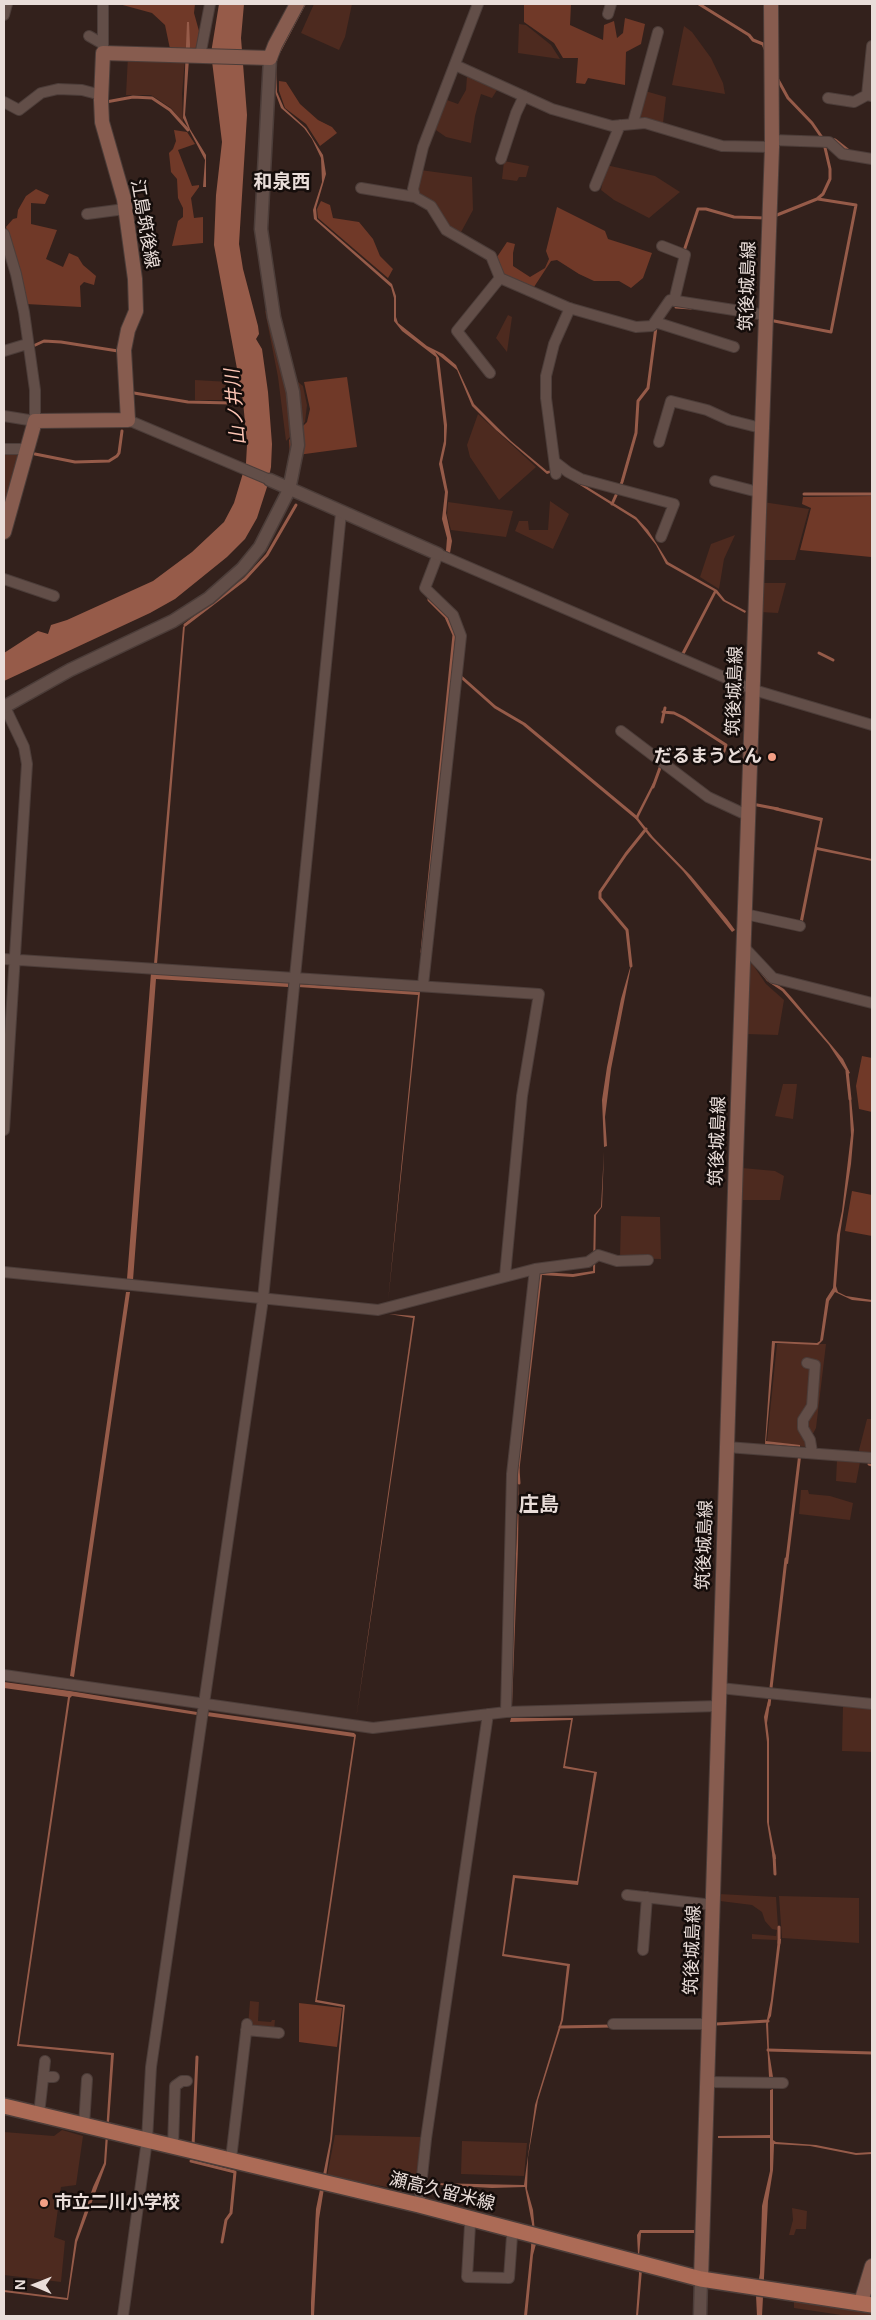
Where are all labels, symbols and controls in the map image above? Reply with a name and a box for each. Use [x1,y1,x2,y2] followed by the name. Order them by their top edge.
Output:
[254,172,310,194] district label: 和泉西
[126,178,162,270] street label: 江島筑後線
[736,241,760,331] street label: 筑後城島線
[221,368,251,446] water label: 山ノ井川
[723,646,747,736] street label: 筑後城島線
[654,746,762,768] place label: だるまうどん
[766,751,778,763] marker: だるまうどん
[706,1096,730,1186] street label: 筑後城島線
[519,1493,559,1517] district label: 庄島
[693,1500,717,1590] street label: 筑後城島線
[681,1905,705,1995] street label: 筑後城島線
[387,2168,497,2216] street label: 瀬高久留米線
[54,2192,180,2214] place label: 市立二川小学校
[38,2197,50,2209] marker: 市立二川小学校
[10,2260,60,2310] north arrow
[10,2279,29,2291] text: N

